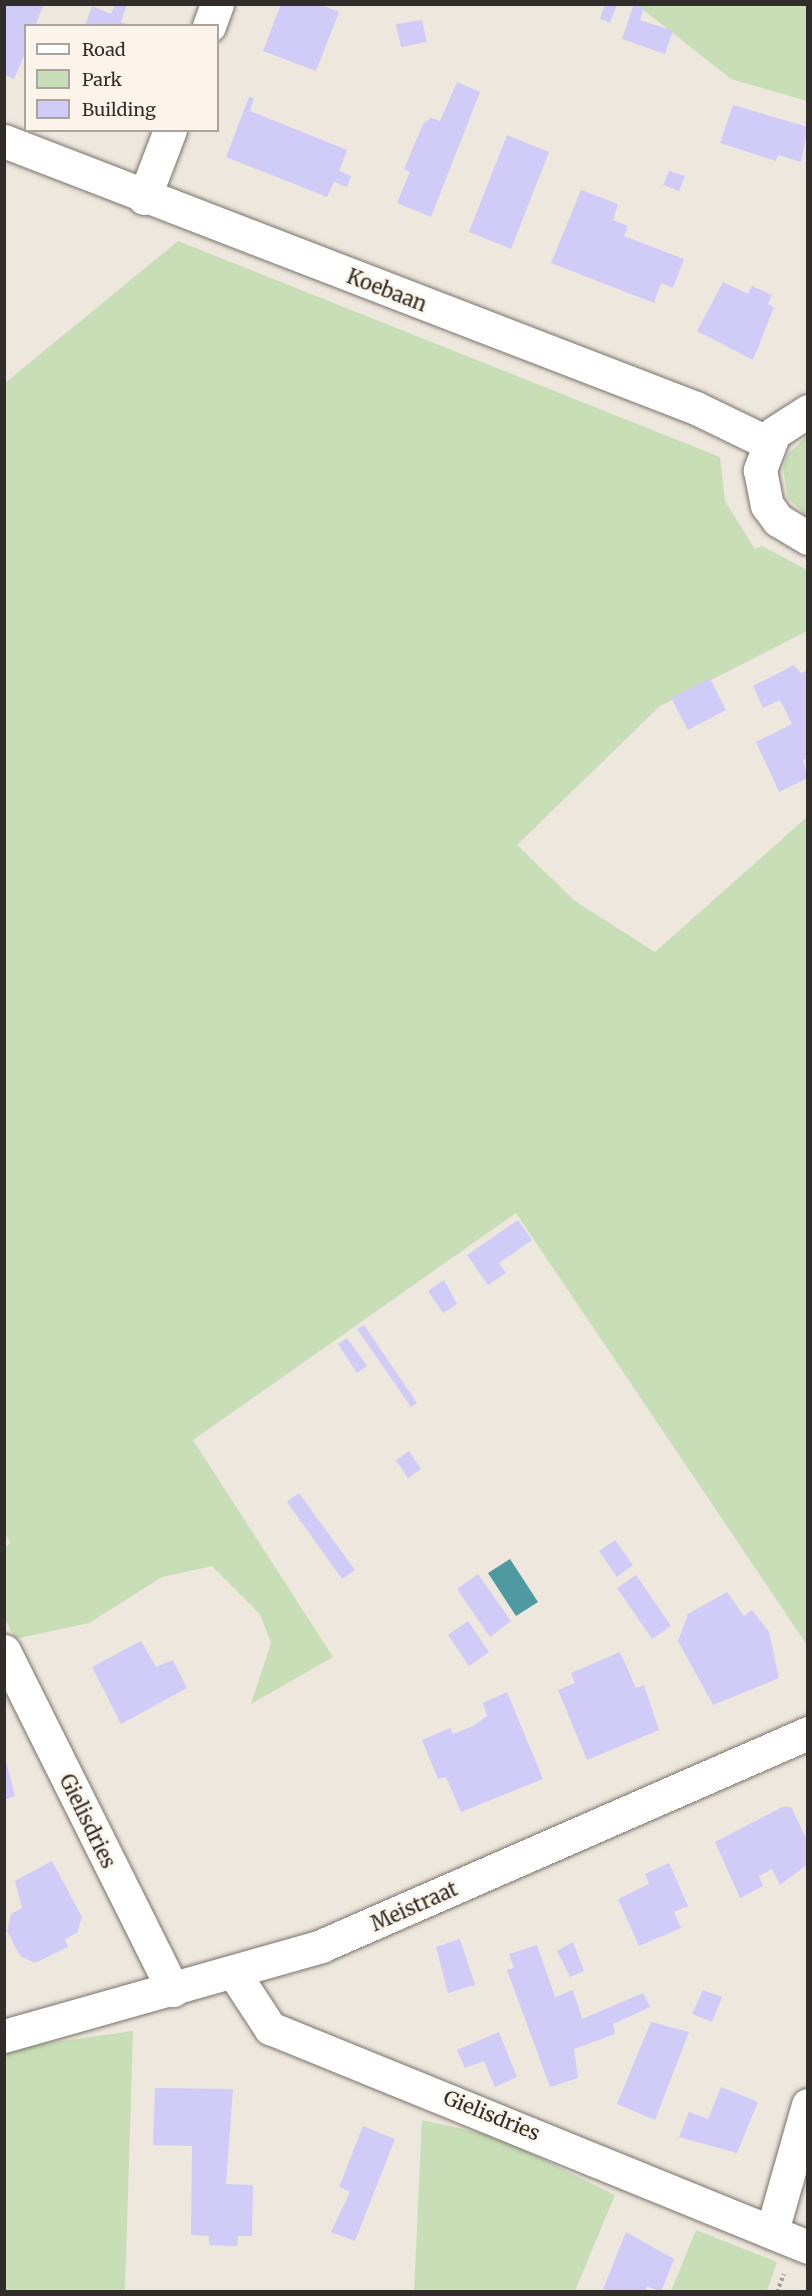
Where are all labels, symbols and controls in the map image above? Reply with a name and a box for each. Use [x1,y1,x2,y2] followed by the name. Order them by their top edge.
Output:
[24,24,219,132] legend
[82,38,126,61] text: Road
[82,68,122,91] text: Park
[82,98,156,121] text: Building
[344,264,430,316] street label: Koebaan
[55,1770,121,1872] street label: Gielisdries
[367,1876,461,1936] street label: Meistraat
[440,2085,544,2145] street label: Gielisdries

